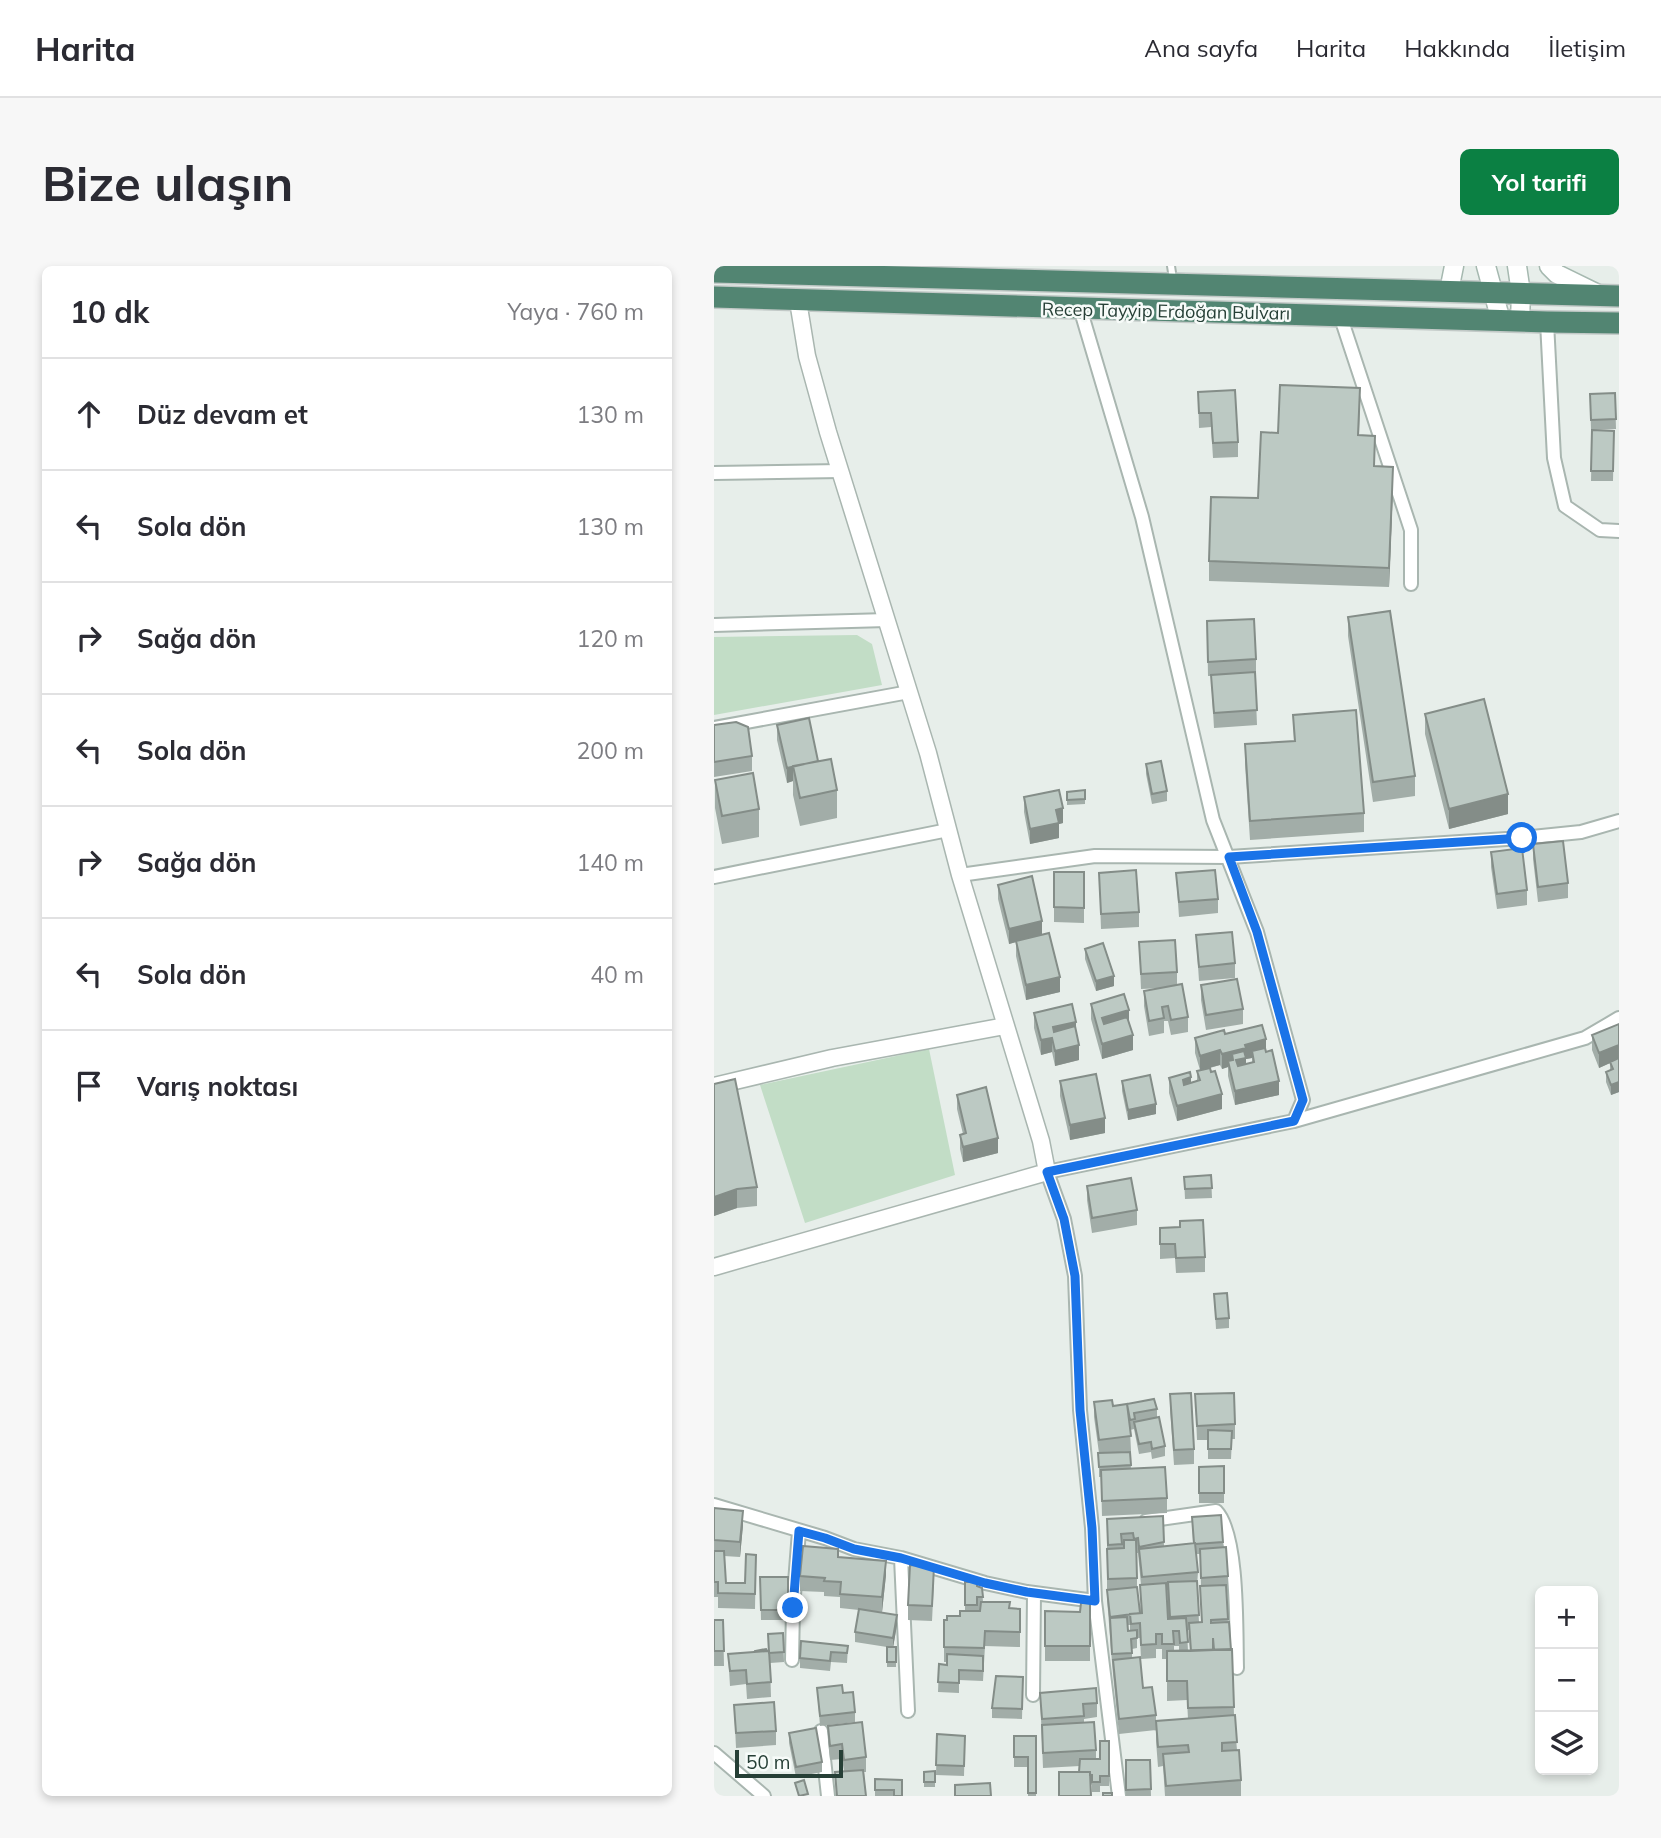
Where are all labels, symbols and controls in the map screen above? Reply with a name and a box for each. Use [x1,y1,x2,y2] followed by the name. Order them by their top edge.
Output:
[35,28,136,69] text: Harita
[1144,33,1258,63] text: Ana sayfa
[1296,33,1366,63] text: Harita
[1404,33,1510,63] text: Hakkında
[1548,33,1626,63] text: İletişim
[1460,149,1619,215] button: Yol tarifi
[42,152,293,213] text: Bize ulaşın
[70,293,149,331] text: 10 dk
[507,297,644,326] text: Yaya · 760 m
[1042,297,1290,325] street label: Recep Tayyip Erdoğan Bulvarı
[70,395,108,433] icon: ahead
[137,398,308,431] text: Düz devam et
[576,400,644,429] text: 130 m
[70,507,108,545] icon: left
[137,510,246,543] text: Sola dön
[576,512,644,541] text: 130 m
[70,619,108,657] icon: right
[137,622,257,655] text: Sağa dön
[576,624,644,653] text: 120 m
[70,731,108,769] icon: left
[137,734,246,767] text: Sola dön
[576,736,644,765] text: 200 m
[1506,822,1537,853] route start
[70,843,108,881] icon: right
[137,846,257,879] text: Sağa dön
[576,848,644,877] text: 140 m
[70,955,108,993] icon: left
[137,958,246,991] text: Sola dön
[590,960,644,989] text: 40 m
[70,1067,108,1105] icon: arrive
[137,1070,298,1103] text: Varış noktası
[1535,1586,1598,1775] map controls
[1535,1586,1598,1649] button: +
[777,1592,808,1623] route end
[1535,1649,1598,1712] button: −
[1535,1712,1598,1775] button: layers
[735,1747,844,1779] scale bar
[746,1750,790,1774] text: 50 m

